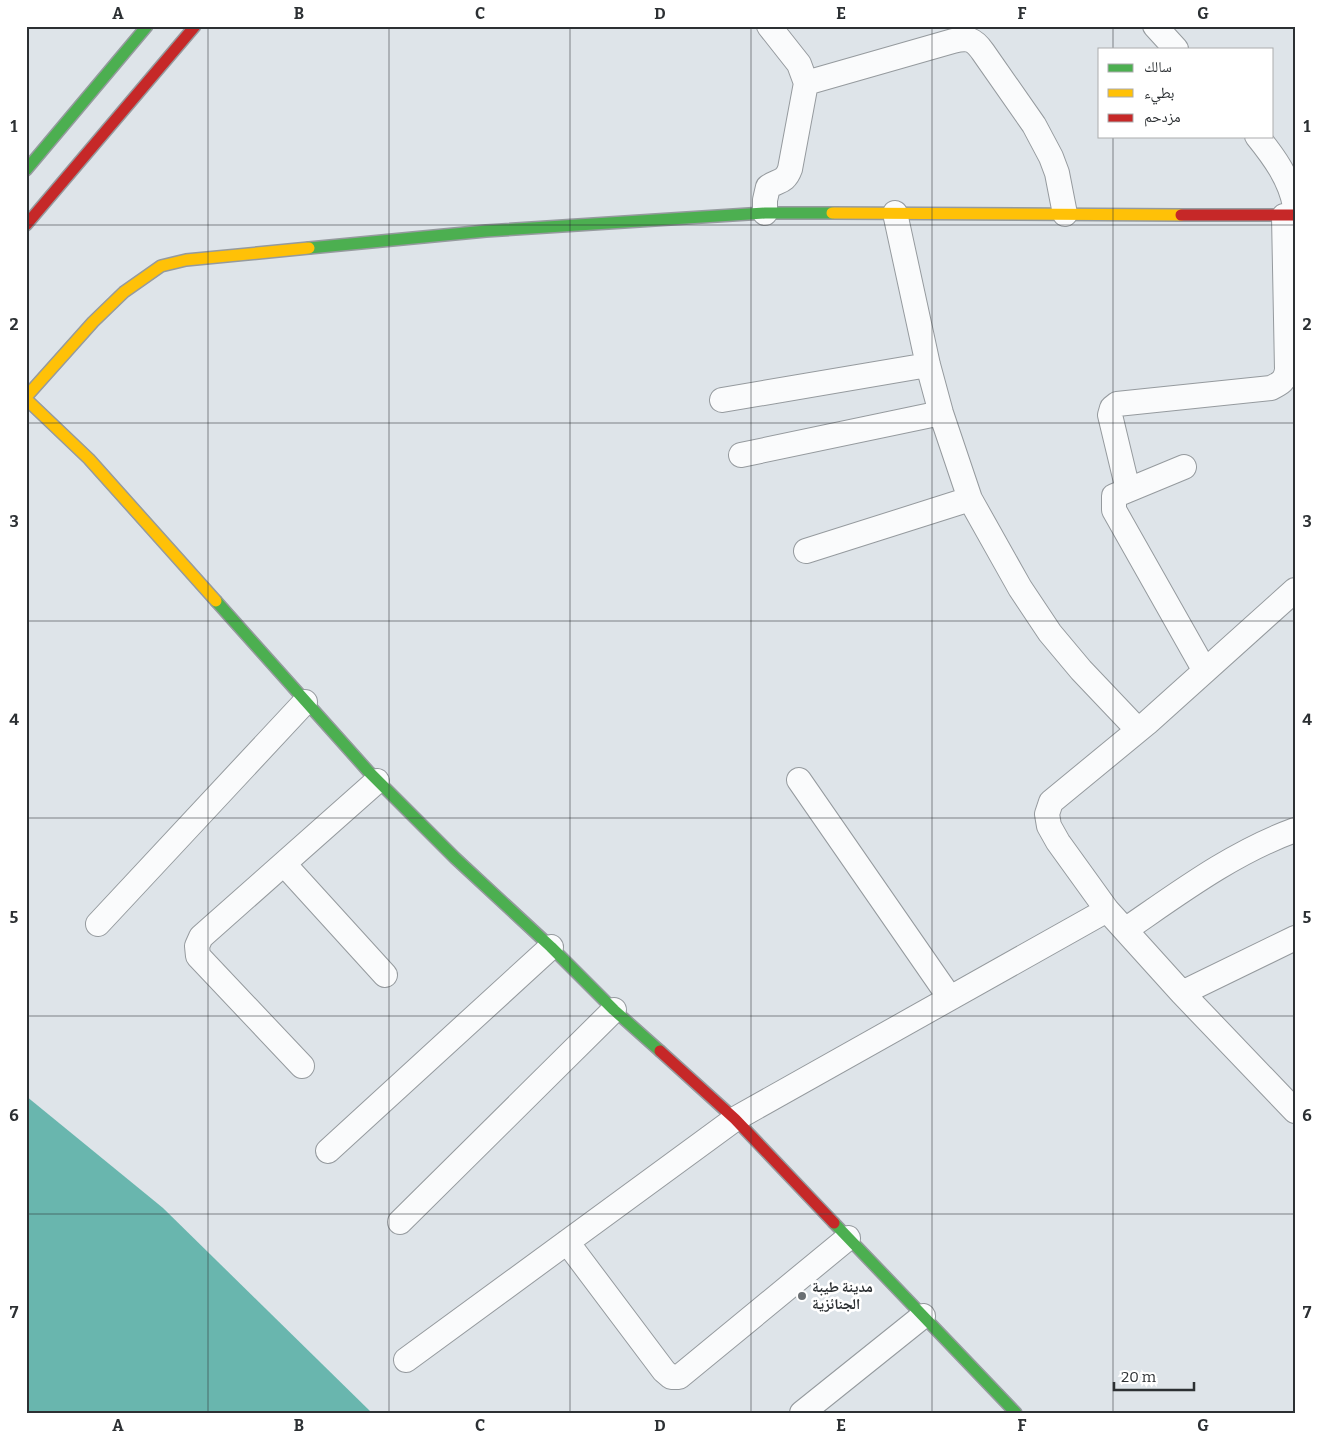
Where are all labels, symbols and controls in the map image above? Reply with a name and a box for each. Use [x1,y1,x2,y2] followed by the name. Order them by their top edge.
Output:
[112,4,124,23] text: A
[294,4,304,23] text: B
[475,4,485,23] text: C
[654,4,666,23] text: D
[836,4,846,23] text: E
[1018,4,1027,23] text: F
[1197,4,1209,23] text: G
[1098,48,1274,138] legend
[1144,58,1172,76] text: سالك
[1144,84,1174,105] text: بطيء
[1144,108,1181,127] text: مزدحم
[11,117,18,136] text: 1
[1304,117,1311,136] text: 1
[9,315,19,334] text: 2
[1302,315,1312,334] text: 2
[9,512,19,531] text: 3
[1302,512,1312,531] text: 3
[9,710,19,729] text: 4
[1302,710,1312,729] text: 4
[10,908,19,927] text: 5
[1303,908,1312,927] text: 5
[9,1106,19,1125] text: 6
[1302,1106,1312,1125] text: 6
[812,1278,873,1313] place label: مدينة طيبة الجنائزية
[796,1290,808,1302] marker: مدينة طيبة الجنائزية
[10,1303,19,1322] text: 7
[1303,1303,1312,1322] text: 7
[1114,1359,1194,1391] scale bar
[1121,1368,1157,1386] text: 20 m
[112,1416,124,1435] text: A
[294,1416,304,1435] text: B
[475,1416,485,1435] text: C
[654,1416,666,1435] text: D
[836,1416,846,1435] text: E
[1018,1416,1027,1435] text: F
[1197,1416,1209,1435] text: G

